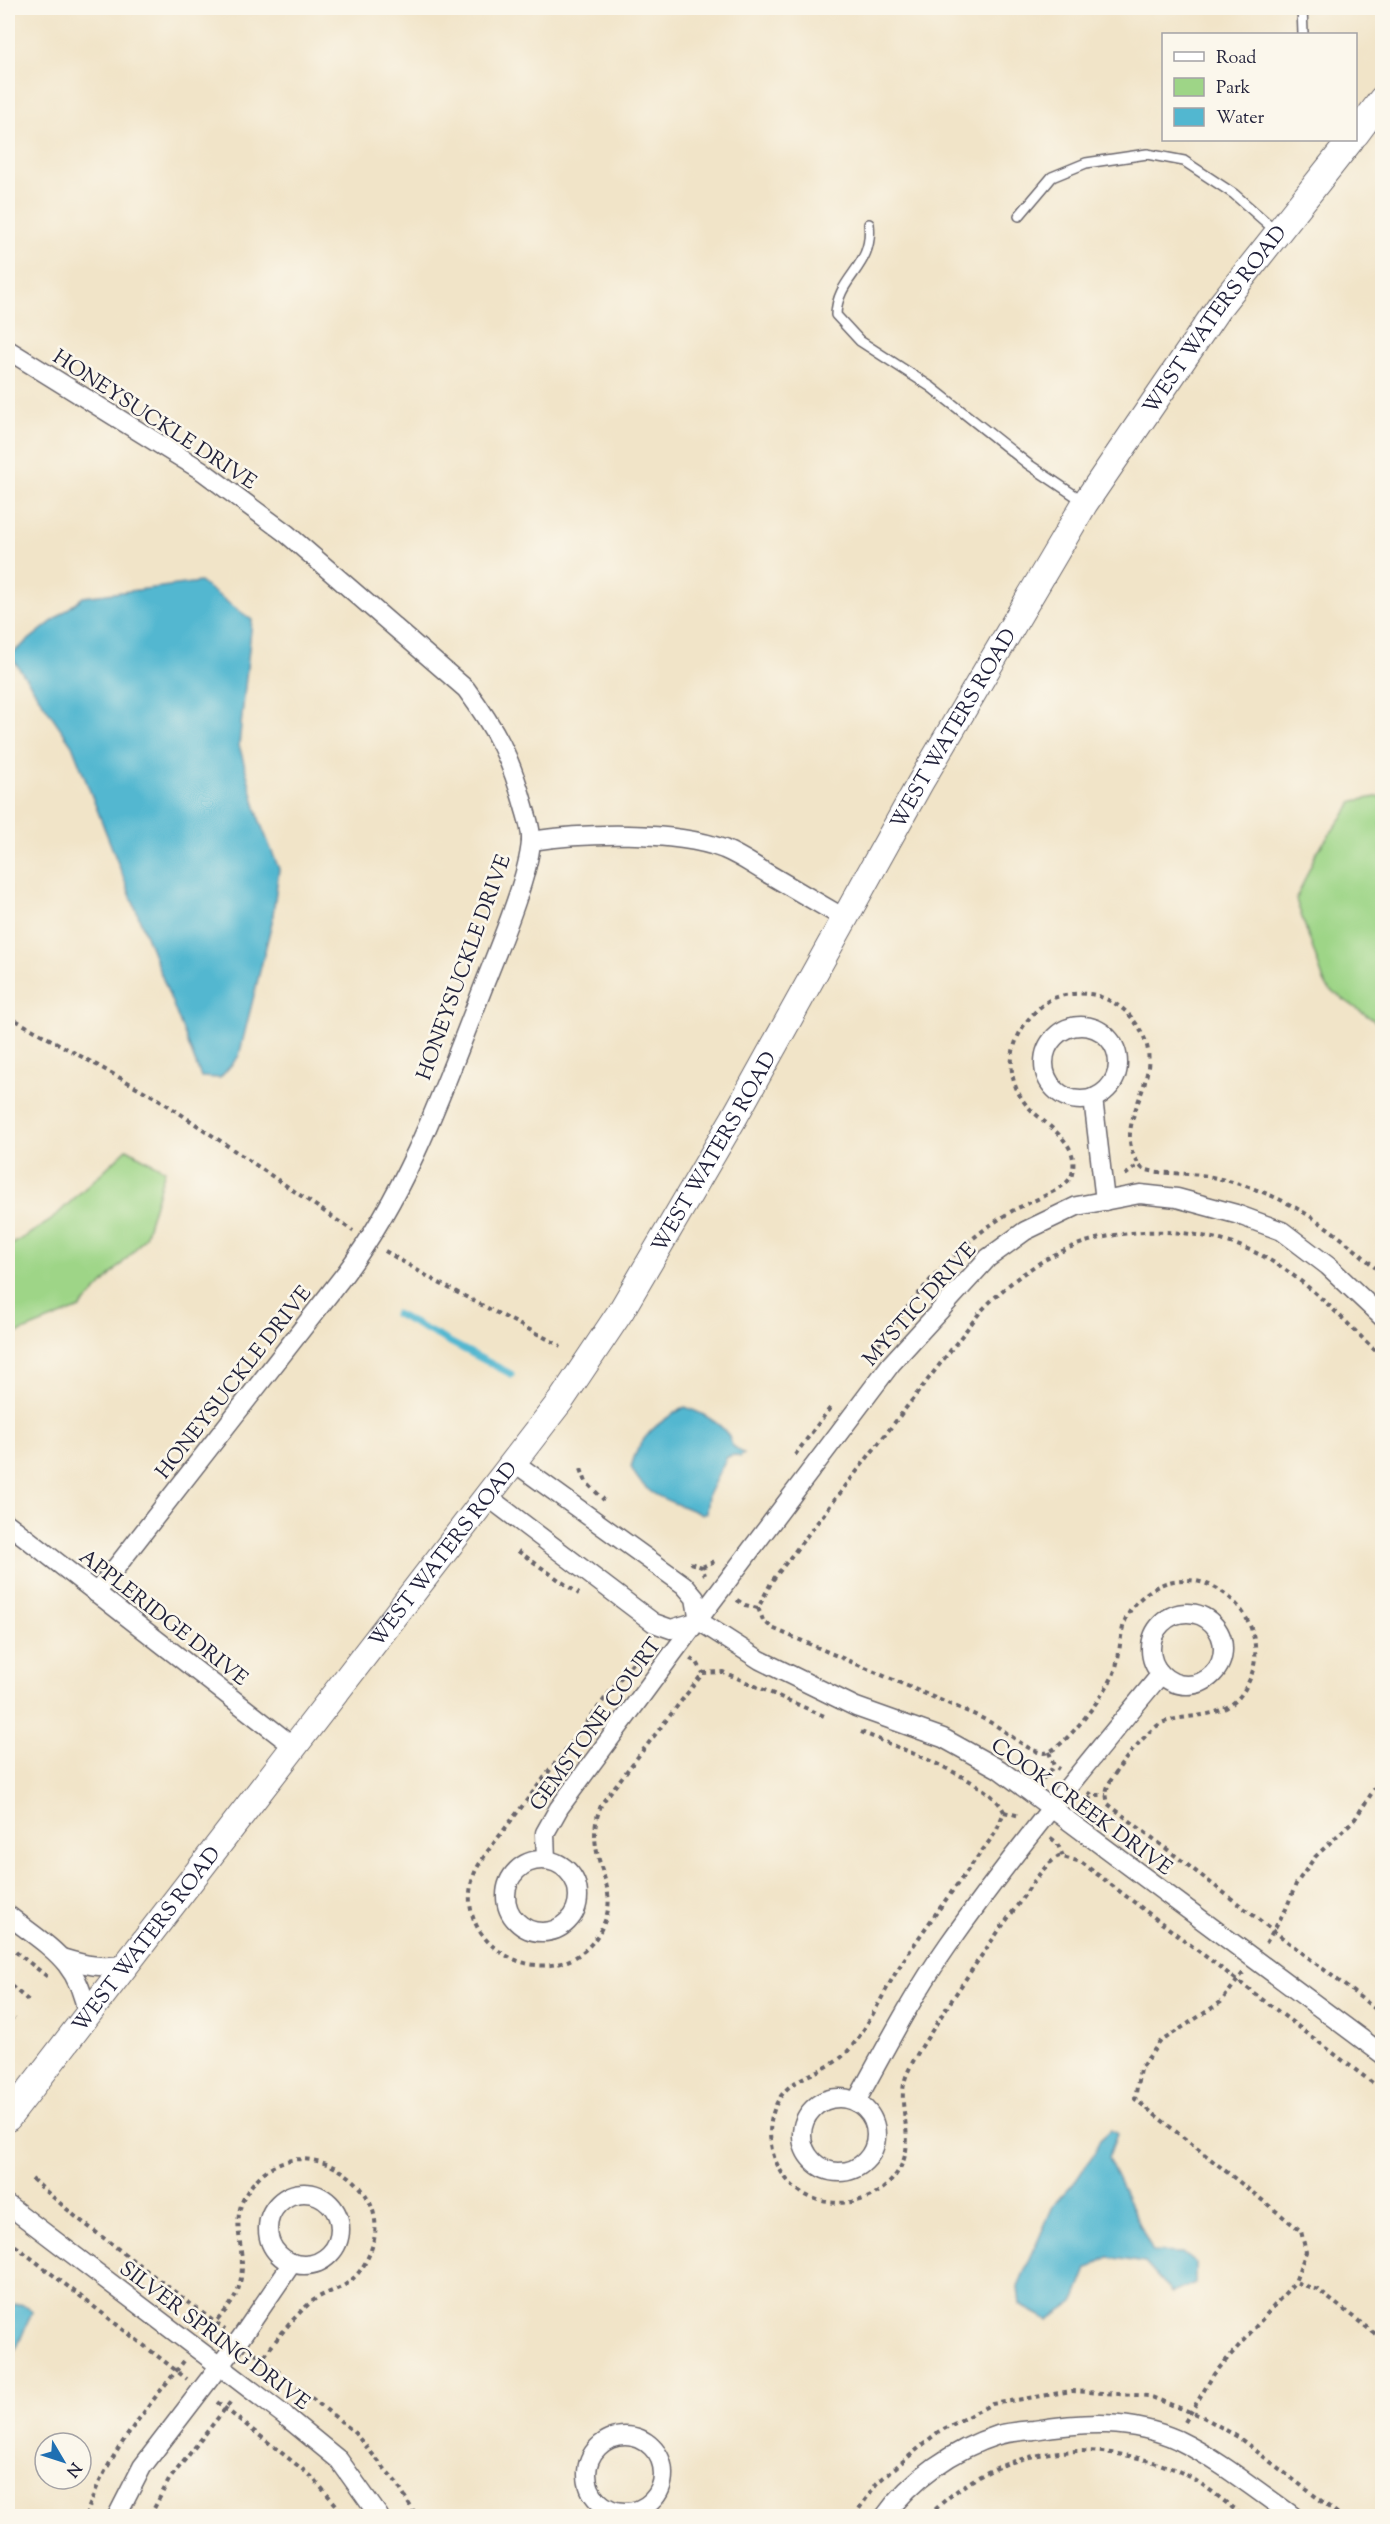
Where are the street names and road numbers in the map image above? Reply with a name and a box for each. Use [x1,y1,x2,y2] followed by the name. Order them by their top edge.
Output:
[1137,220,1295,421] street label: WEST WATERS ROAD
[46,343,262,498] street label: HONEYSUCKLE DRIVE
[884,624,1025,835] street label: WEST WATERS ROAD
[410,851,520,1085] street label: HONEYSUCKLE DRIVE
[645,1046,785,1259] street label: WEST WATERS ROAD
[857,1237,985,1374] street label: MYSTIC DRIVE
[150,1280,320,1486] street label: HONEYSUCKLE DRIVE
[363,1456,526,1655] street label: WEST WATERS ROAD
[72,1543,254,1694] street label: APPLERIDGE DRIVE
[523,1632,670,1818] street label: GEMSTONE COURT
[984,1731,1178,1884] street label: COOK CREEK DRIVE
[66,1841,229,2040] street label: WEST WATERS ROAD
[112,2255,316,2418] street label: SILVER SPRING DRIVE

